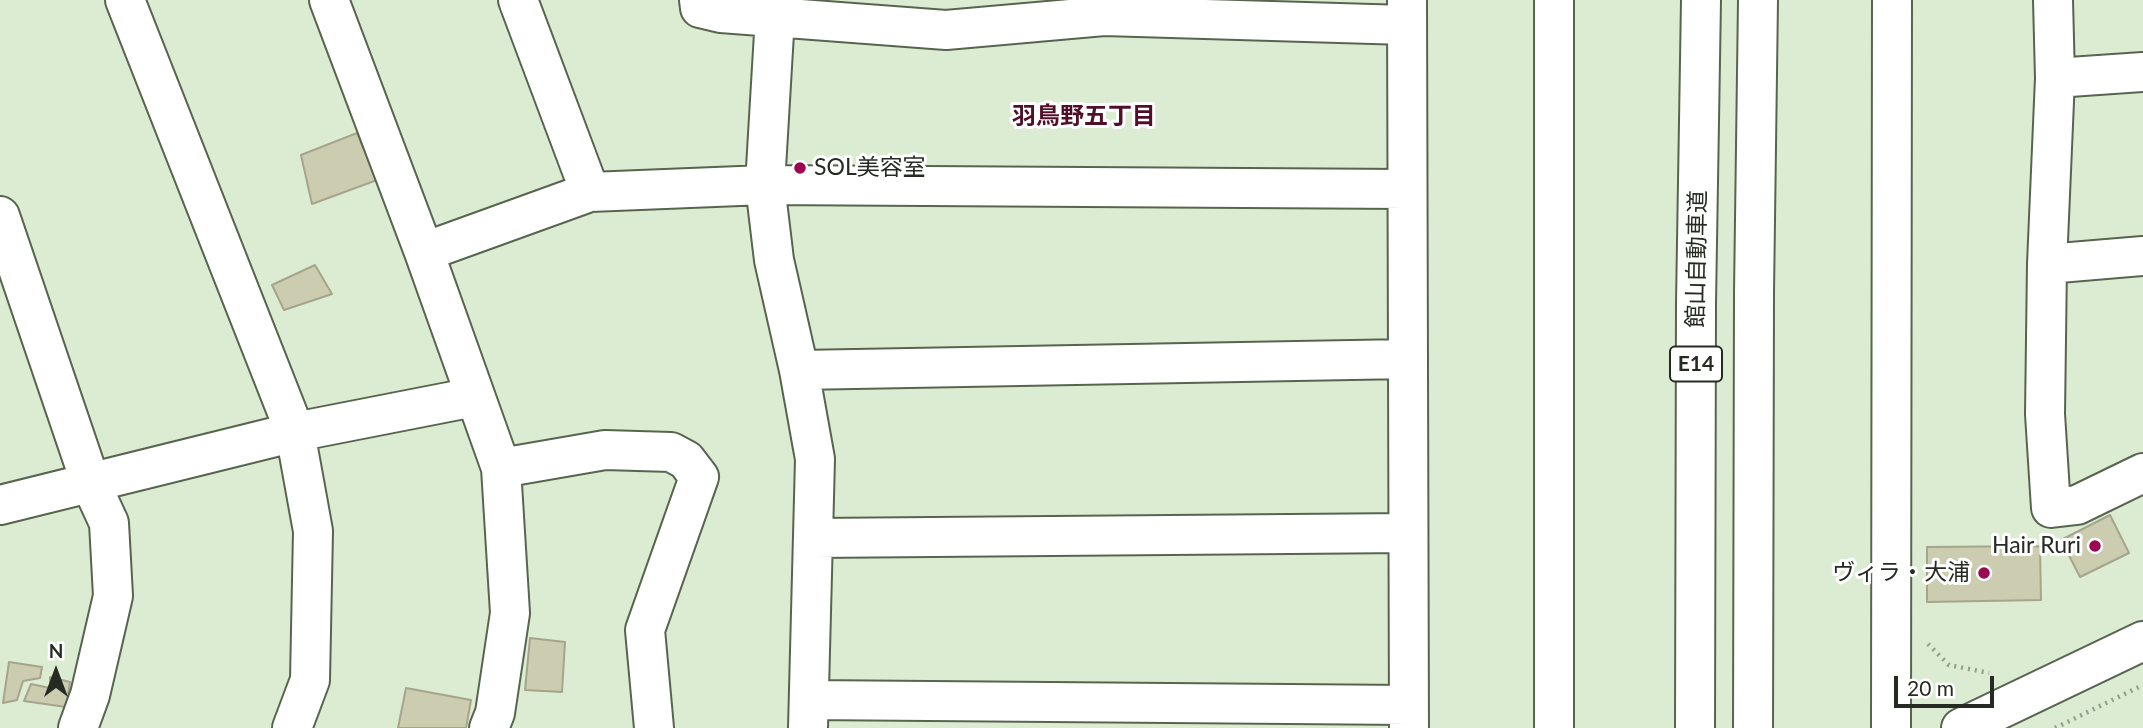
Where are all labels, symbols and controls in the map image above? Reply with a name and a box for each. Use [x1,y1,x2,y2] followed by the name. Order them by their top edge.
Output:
[1012,102,1156,130] district label: 羽鳥野五丁目
[814,154,926,182] place label: SOL美容室
[792,160,808,176] marker: SOL美容室
[1682,190,1712,328] street label: 館山自動車道
[1670,346,1722,382] road number: E14
[1992,532,2081,560] place label: Hair Ruri
[2087,538,2103,554] marker: Hair Ruri
[1832,559,1970,587] place label: ヴィラ・大浦
[1976,565,1992,581] marker: ヴィラ・大浦
[21,637,91,707] north arrow
[49,639,63,662] text: N
[1898,662,1998,706] scale bar
[1907,675,1954,700] text: 20 m

